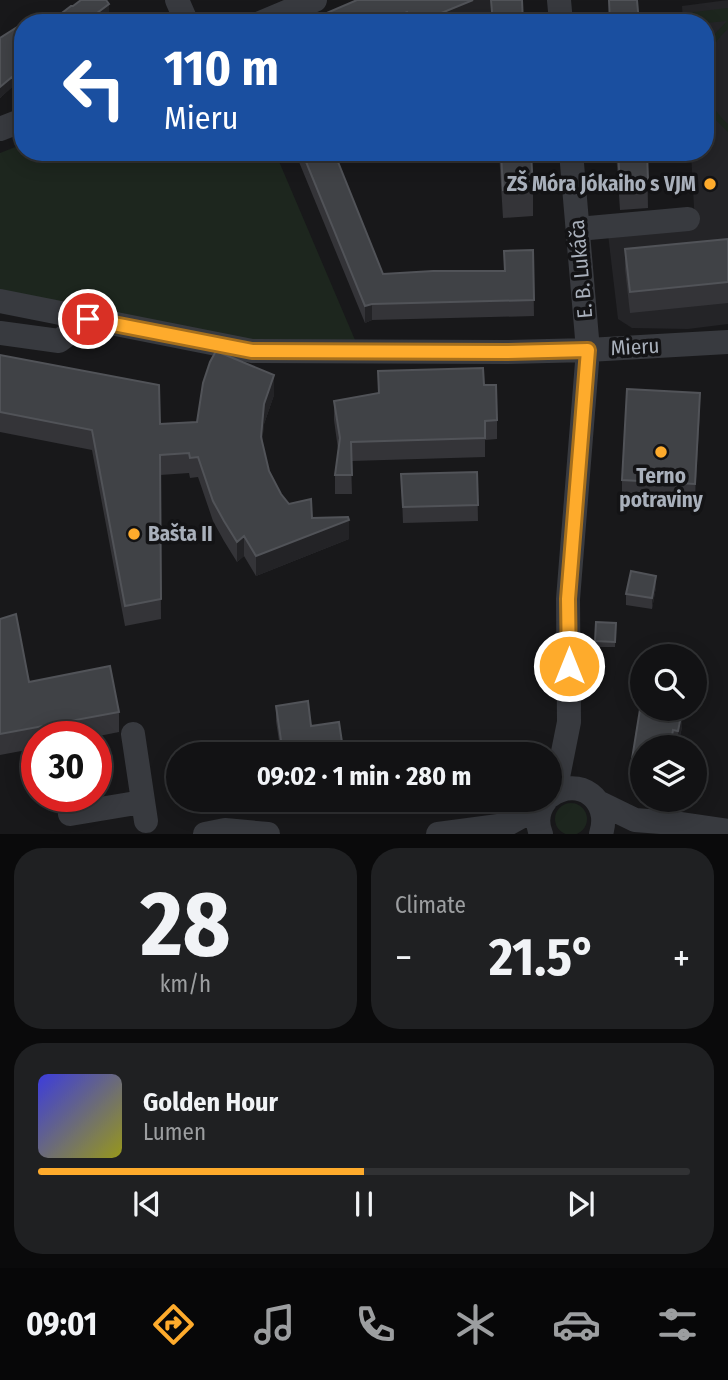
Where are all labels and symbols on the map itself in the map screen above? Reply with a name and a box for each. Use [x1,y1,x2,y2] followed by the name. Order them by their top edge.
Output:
[507,169,696,197] place label: ZŠ Móra Jókaiho s VJM
[702,176,718,192] marker: ZŠ Móra Jókaiho s VJM
[564,219,598,319] street label: E. B. Lukáča
[58,289,118,349] pin
[610,333,660,361] street label: Mieru
[653,444,669,460] marker: Terno potraviny
[619,463,704,513] place label: Terno potraviny
[148,521,213,547] place label: Bašta II
[126,526,142,542] marker: Bašta II
[532,629,606,703] position arrow
[21,721,112,812] speed limit sign: 30

